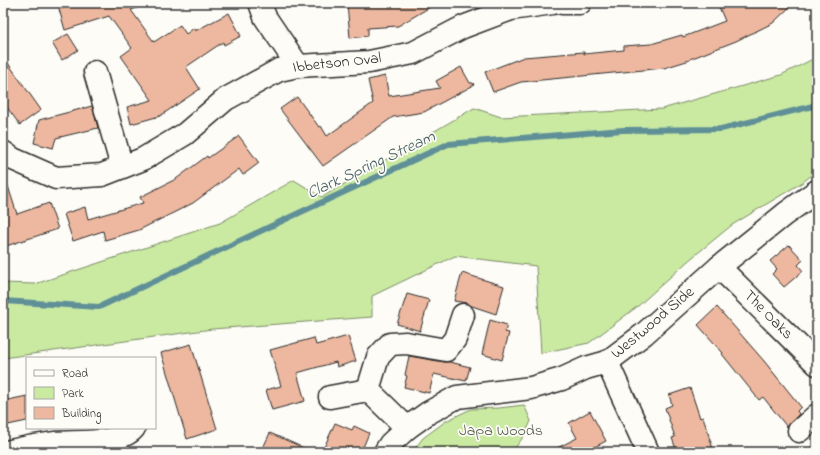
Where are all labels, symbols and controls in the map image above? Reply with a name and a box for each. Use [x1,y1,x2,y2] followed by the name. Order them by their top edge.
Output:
[291,46,383,80] street label: Ibbetson Oval
[303,124,440,207] water label: Clark Spring Stream
[606,280,701,365] street label: Westwood Side
[738,285,798,345] street label: The Oaks
[26,357,156,429] legend
[62,365,88,383] text: Road
[62,385,84,403] text: Park
[61,405,101,424] text: Building
[459,419,543,443] park label: Japa Woods

